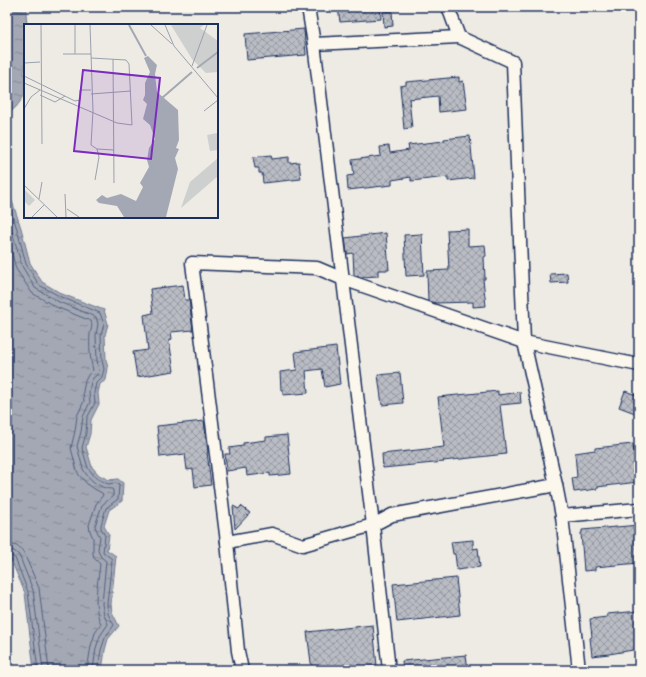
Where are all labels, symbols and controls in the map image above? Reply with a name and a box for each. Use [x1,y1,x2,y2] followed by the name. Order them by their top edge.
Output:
[24,24,218,218] inset map

